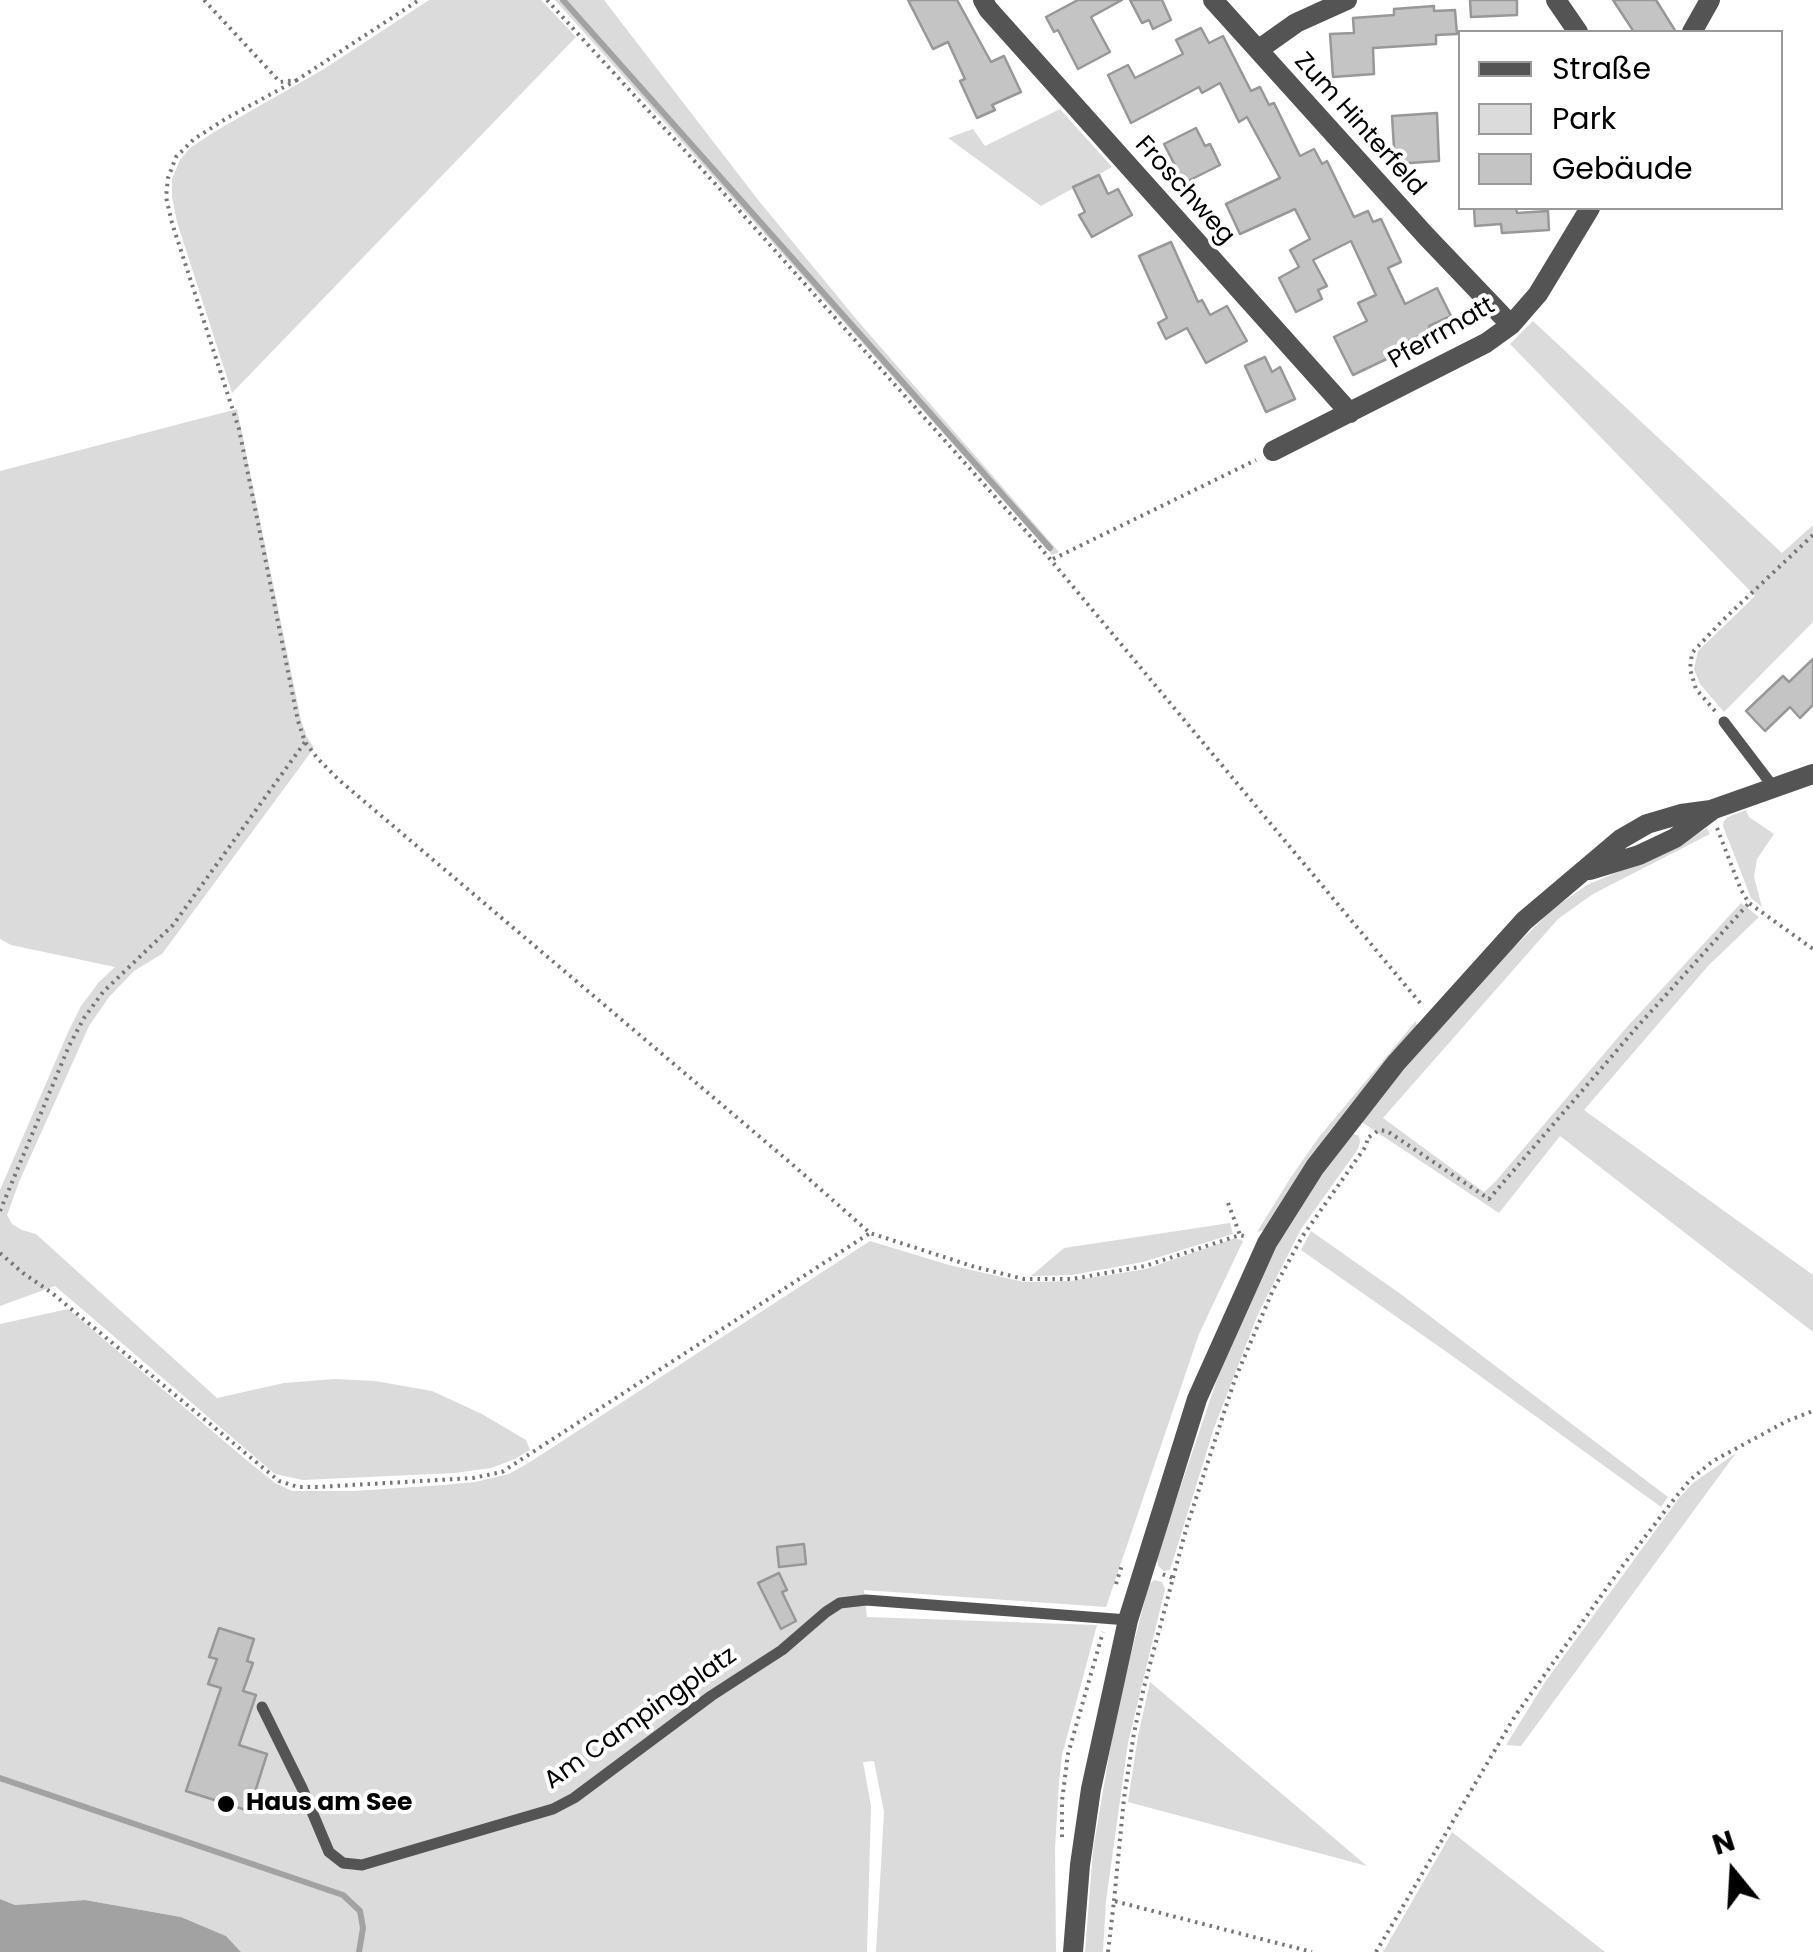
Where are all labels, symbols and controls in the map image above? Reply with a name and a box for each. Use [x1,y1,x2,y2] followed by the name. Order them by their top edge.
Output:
[1458,30,1783,210] legend
[1287,47,1431,203] street label: Zum Hinterfeld
[1552,47,1651,90] text: Straße
[1552,97,1616,140] text: Park
[1128,131,1240,251] street label: Froschweg
[1552,147,1693,190] text: Gebäude
[1384,292,1500,376] street label: Pferrmatt
[539,1641,743,1797] street label: Am Campingplatz
[246,1789,412,1819] place label: Haus am See
[215,1793,237,1815] marker: Haus am See
[1708,1821,1740,1865] text: N
[1683,1822,1783,1922] north arrow

